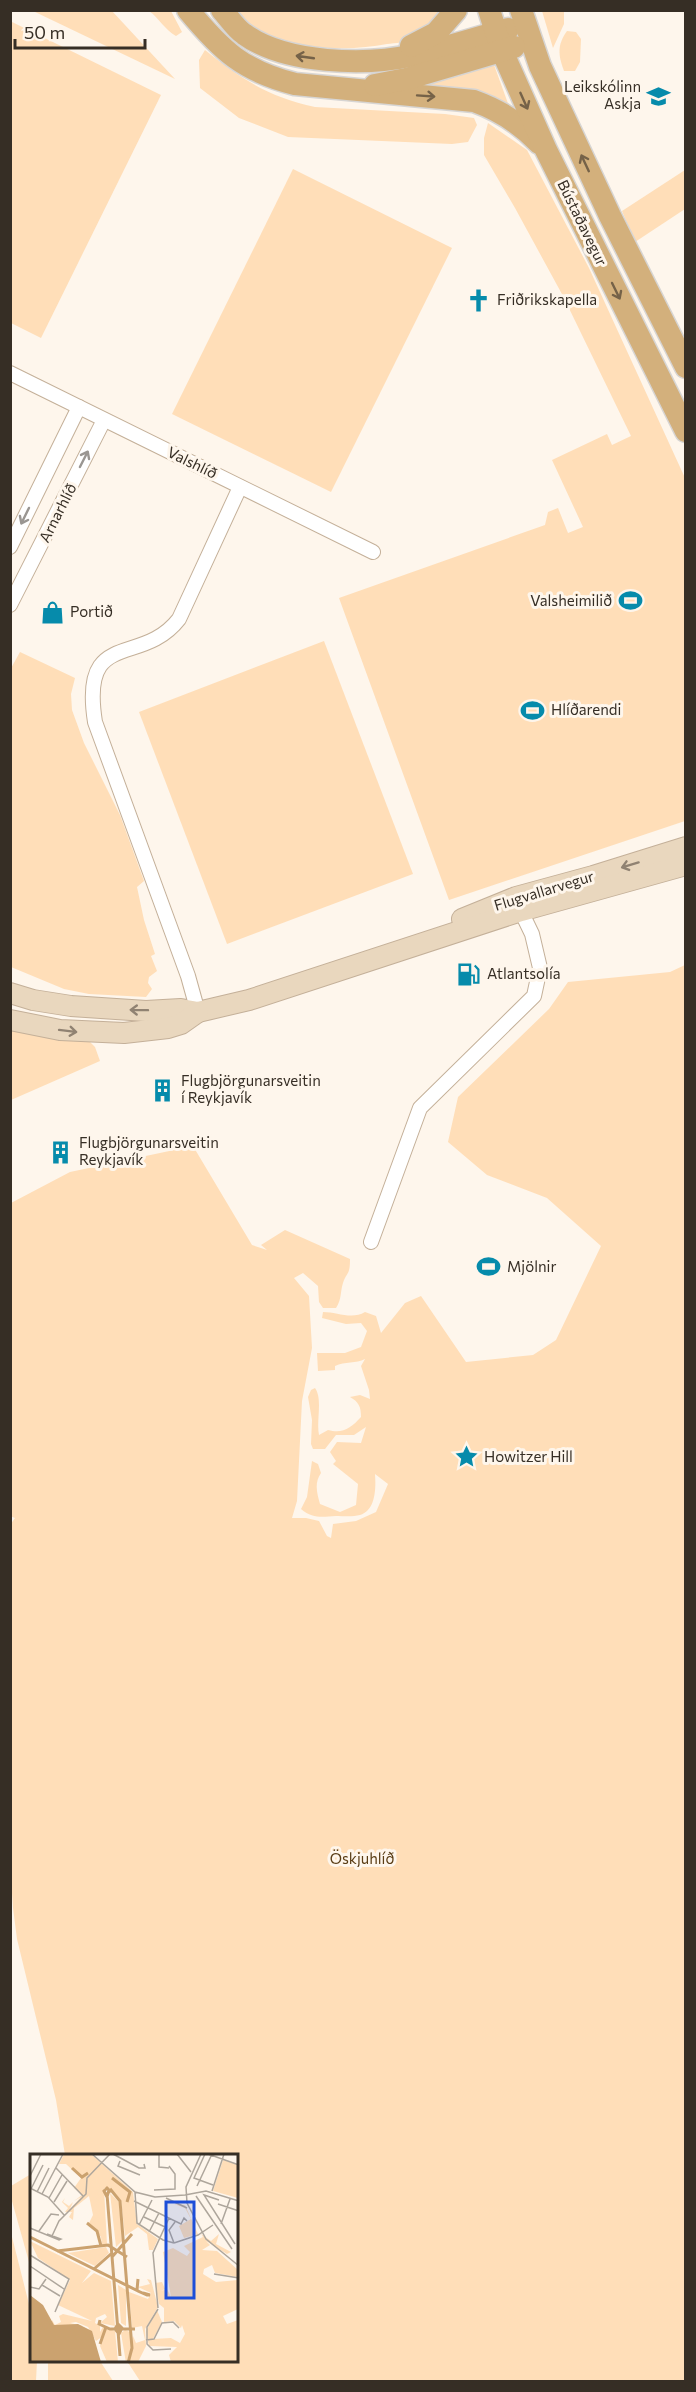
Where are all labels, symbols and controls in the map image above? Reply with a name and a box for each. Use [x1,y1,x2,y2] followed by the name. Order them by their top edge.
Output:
[15,12,146,50] scale bar
[24,21,65,43] text: 50 m
[296,51,316,62] one-way arrow
[564,77,641,112] place label: Leikskólinn Askja
[646,83,672,109] school or university icon: Leikskólinn Askja
[416,91,436,102] one-way arrow
[519,91,530,109] one-way arrow
[579,155,591,173] one-way arrow
[554,177,611,268] street label: Bústaðavegur
[611,281,622,299] one-way arrow
[466,287,492,313] church icon: Friðrikskapella
[497,290,597,308] place label: Friðrikskapella
[165,442,220,482] street label: Valshlíð
[79,451,91,469] one-way arrow
[35,480,80,545] street label: Arnarhlíð
[19,507,31,525] one-way arrow
[617,588,643,614] sports icon: Valsheimilið
[530,591,612,609] place label: Valsheimilið
[39,599,65,625] shop icon: Portið
[70,602,113,620] place label: Portið
[520,697,546,723] sports icon: Hlíðarendi
[551,700,621,718] place label: Hlíðarendi
[621,860,640,871] one-way arrow
[492,866,596,914] street label: Flugvallarvegur
[456,961,482,987] fuel station icon: Atlantsolía
[487,964,561,982] place label: Atlantsolía
[130,1004,150,1016] one-way arrow
[57,1026,77,1037] one-way arrow
[181,1071,321,1106] place label: Flugbjörgunarsveitin í Reykjavík
[150,1077,176,1103] building icon: Flugbjörgunarsveitin í Reykjavík
[79,1133,219,1168] place label: Flugbjörgunarsveitin Reykjavík
[48,1139,74,1165] building icon: Flugbjörgunarsveitin Reykjavík
[476,1254,502,1280] sports icon: Mjölnir
[507,1257,556,1275] place label: Mjölnir
[453,1444,479,1470] place icon: Howitzer Hill
[484,1447,573,1465] place label: Howitzer Hill
[330,1849,394,1867] park label: Öskjuhlíð
[30,2154,238,2362] inset map

